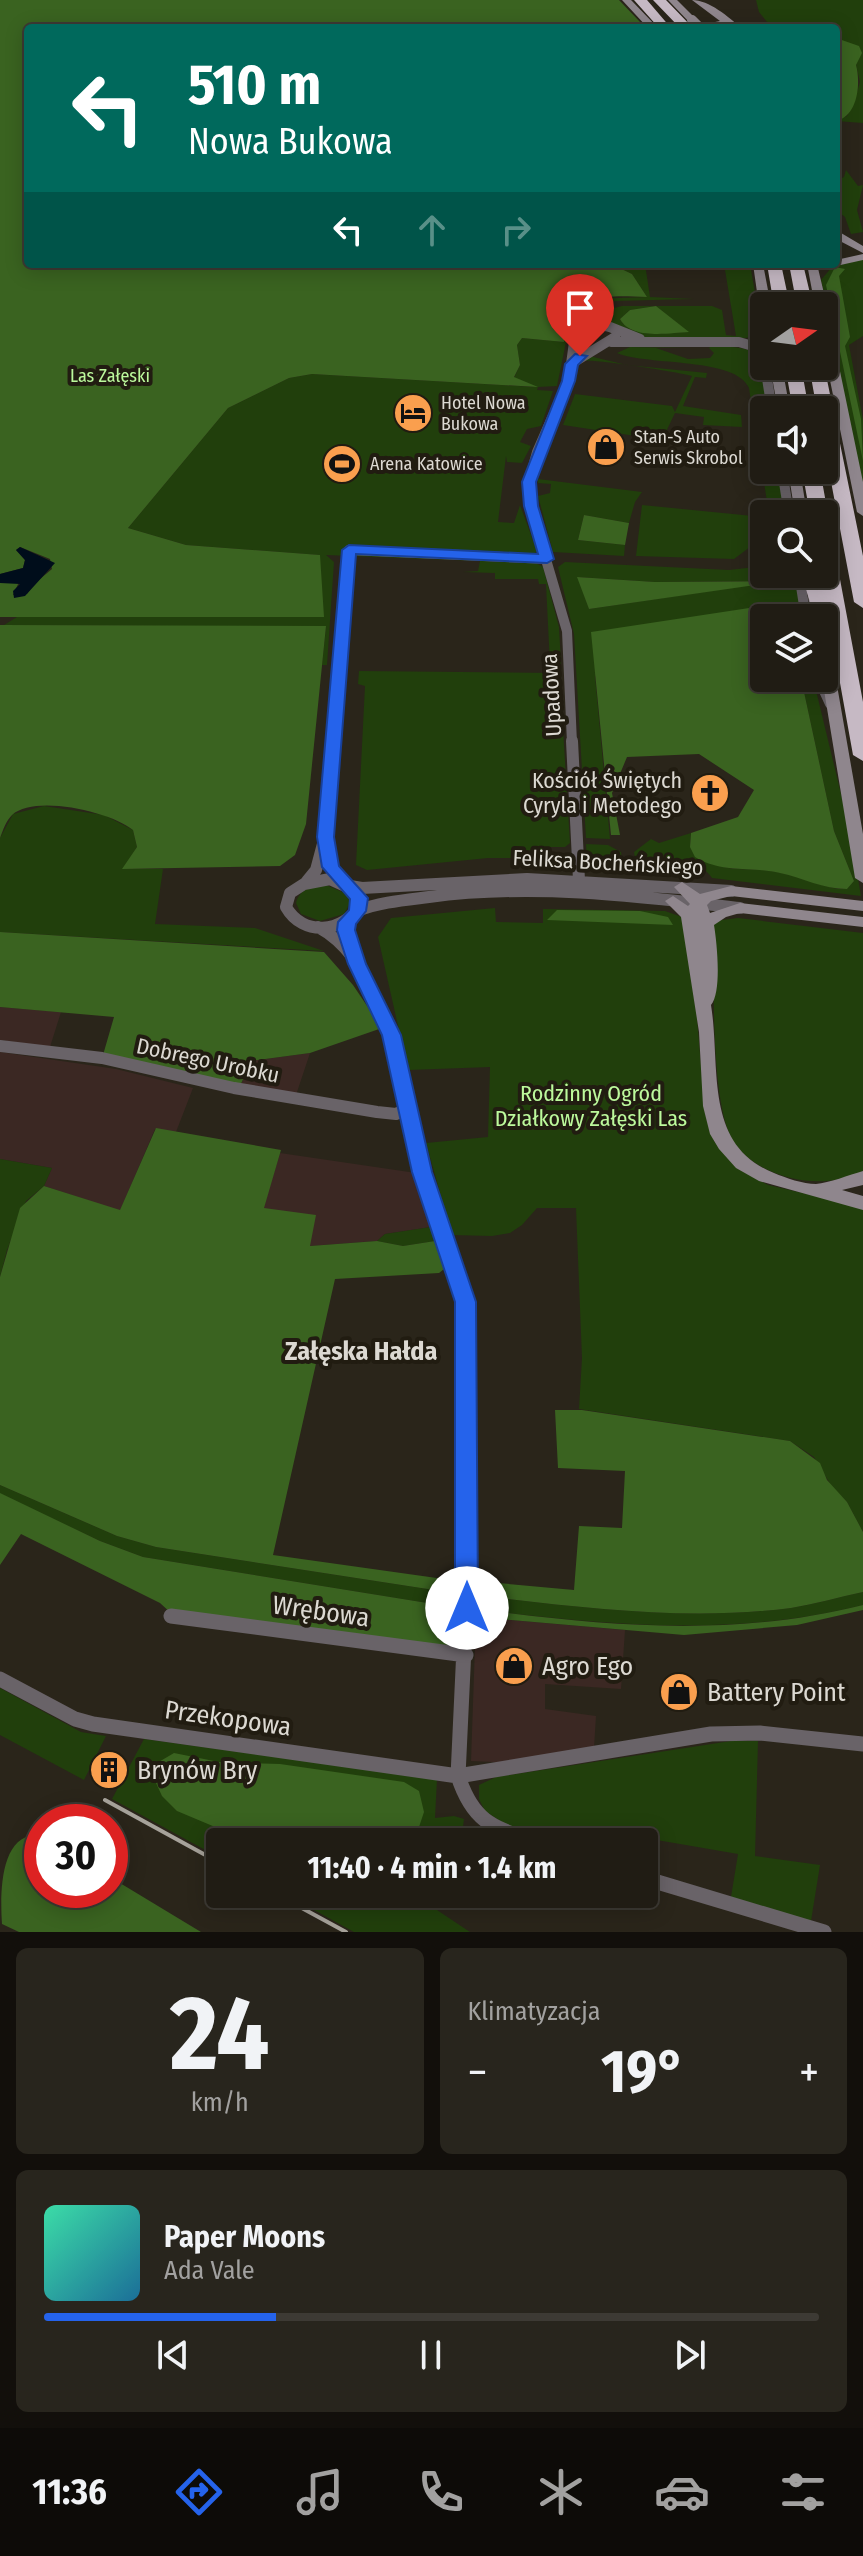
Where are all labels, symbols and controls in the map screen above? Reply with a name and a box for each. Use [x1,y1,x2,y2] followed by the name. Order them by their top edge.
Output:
[188,52,321,119] text: 510 m
[56,56,160,160] icon: left
[188,120,393,164] text: Nowa Bukowa
[326,208,370,252] icon: left
[410,208,454,252] icon: ahead
[494,208,538,252] icon: right
[546,274,614,356] pin
[558,286,602,330] icon: arrive
[750,292,838,380] north arrow
[750,292,838,692] map controls
[70,365,150,387] park label: Las Załęski
[392,392,434,434] hotel icon: Hotel Nowa Bukowa
[441,392,526,435] place label: Hotel Nowa Bukowa
[750,396,838,484] button: sound
[585,426,627,468] shop icon: Stan-S Auto Serwis Skrobol
[634,426,743,469] place label: Stan-S Auto Serwis Skrobol
[321,443,363,485] sports icon: Arena Katowice
[370,453,483,475] place label: Arena Katowice
[750,500,838,588] button: search
[750,604,838,692] button: layers
[536,653,567,737] street label: Upadowa
[523,767,682,819] place label: Kościół Świętych Cyryla i Metodego
[689,772,731,814] church icon: Kościół Świętych Cyryla i Metodego
[512,844,704,881] street label: Feliksa Bocheńskiego
[134,1032,282,1089] street label: Dobrego Urobku
[495,1080,687,1132] park label: Rodzinny Ogród Działkowy Załęski Las
[285,1336,437,1367] district label: Załęska Hałda
[425,1566,509,1650] position arrow
[271,1589,371,1634] street label: Wrębowa
[493,1645,535,1687] shop icon: Agro Ego
[542,1651,633,1682] place label: Agro Ego
[658,1671,700,1713] shop icon: Battery Point
[707,1677,846,1708] place label: Battery Point
[163,1694,293,1743] street label: Przekopowa
[88,1749,130,1791] building icon: Brynów Bry
[137,1755,258,1786] place label: Brynów Bry
[24,1804,128,1908] speed limit sign: 30
[308,1850,556,1886] text: 11:40 · 4 min · 1.4 km
[170,1972,270,2097] text: 24
[468,1996,601,2027] text: Klimatyzacja
[601,2036,685,2108] text: 19°
[468,2046,487,2099] text: −
[799,2046,819,2099] text: +
[191,2087,249,2118] text: km/h
[164,2219,325,2255] text: Paper Moons
[164,2255,255,2286] text: Ada Vale
[151,2333,195,2377] icon: previous
[409,2333,453,2377] icon: pause
[668,2333,712,2377] icon: next
[171,2464,227,2520] icon: directions
[292,2464,348,2520] icon: music
[413,2464,469,2520] icon: phone
[533,2464,589,2520] icon: climate
[654,2464,710,2520] icon: car
[775,2464,831,2520] icon: filters
[32,2470,107,2514] text: 11:36

